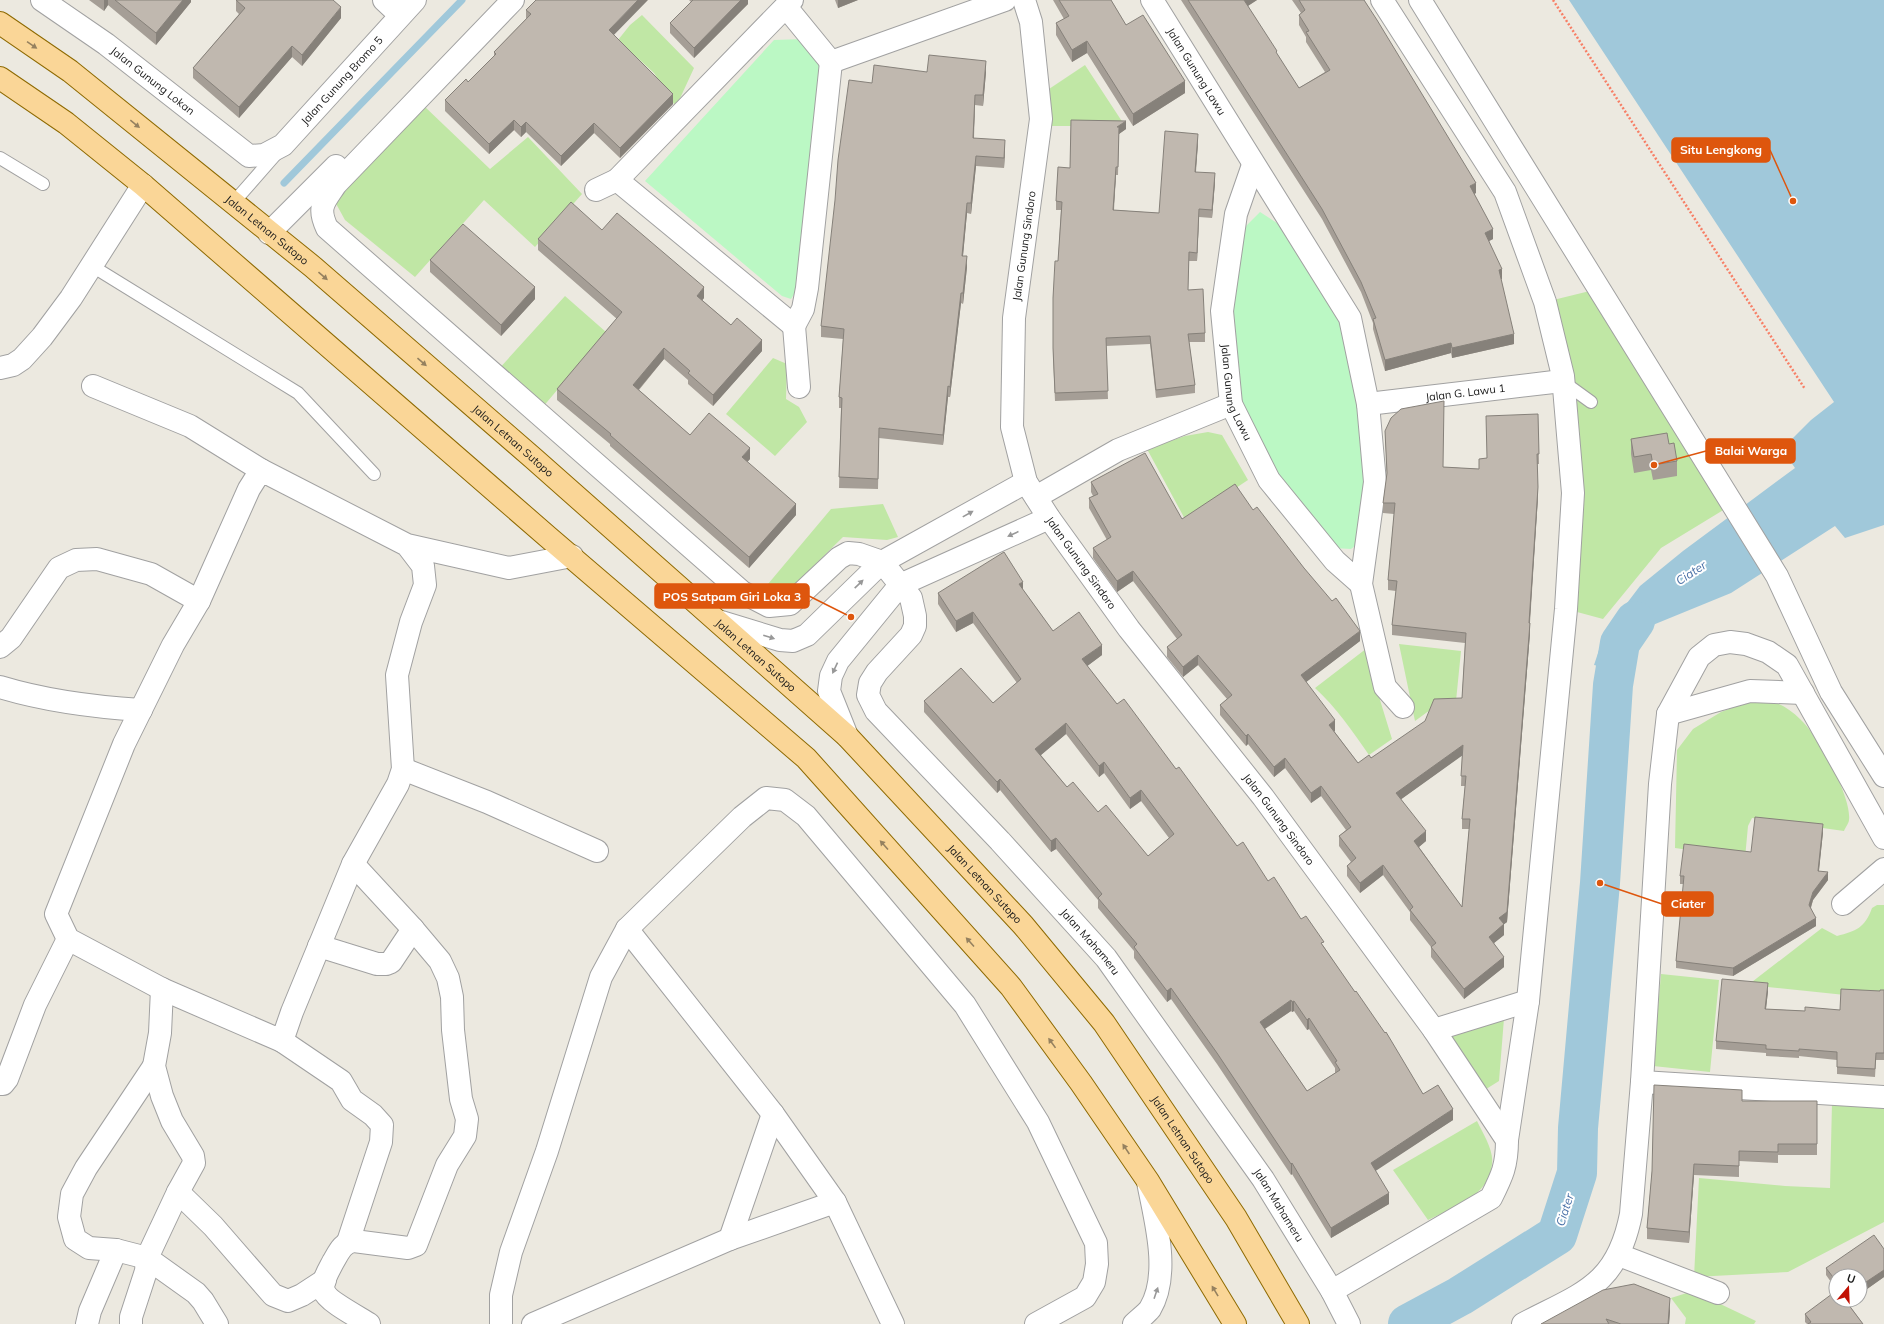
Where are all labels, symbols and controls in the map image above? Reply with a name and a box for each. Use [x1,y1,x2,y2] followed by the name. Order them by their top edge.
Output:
[1164,25,1229,118] street label: Jalan Gunung Lawu
[298,33,386,128] street label: Jalan Gunung Bromo 5
[27,41,37,49] one-way arrow
[108,43,198,118] street label: Jalan Gunung Lokan
[130,120,141,128] one-way arrow
[1672,138,1770,162] callout: Situ Lengkong
[1680,142,1762,157] text: Situ Lengkong
[1009,190,1039,302] street label: Jalan Gunung Sindoro
[222,192,312,268] street label: Jalan Letnan Sutopo
[318,272,329,281] one-way arrow
[1218,343,1255,443] street label: Jalan Gunung Lawu
[416,357,427,366] one-way arrow
[1425,381,1506,404] street label: Jalan G. Lawu 1
[470,402,556,480] street label: Jalan Letnan Sutopo
[1706,439,1795,463] callout: Balai Warga
[1715,443,1787,458] text: Balai Warga
[962,511,974,518] one-way arrow
[1043,514,1119,612] street label: Jalan Gunung Sindoro
[1008,531,1019,537] one-way arrow
[1673,557,1709,588] water label: Ciater
[854,579,864,589] one-way arrow
[655,584,809,608] callout: POS Satpam Giri Loka 3
[663,589,801,604] text: POS Satpam Giri Loka 3
[713,616,799,695] street label: Jalan Letnan Sutopo
[763,634,775,640] one-way arrow
[832,662,838,673] one-way arrow
[1240,771,1318,868] street label: Jalan Gunung Sindoro
[879,840,888,850] one-way arrow
[945,841,1025,927] street label: Jalan Letnan Sutopo
[1662,892,1713,916] callout: Ciater
[1671,896,1706,911] text: Ciater
[1057,905,1123,978] street label: Jalan Mahameru
[966,936,975,947] one-way arrow
[1048,1037,1056,1048] one-way arrow
[1148,1093,1218,1186] street label: Jalan Letnan Sutopo
[1122,1144,1130,1154] one-way arrow
[1251,1165,1307,1244] street label: Jalan Mahameru
[1552,1191,1577,1228] water label: Ciater
[1828,1268,1868,1308] north arrow
[1845,1271,1857,1286] text: U
[1211,1285,1218,1297] one-way arrow
[1153,1286,1159,1298] one-way arrow

